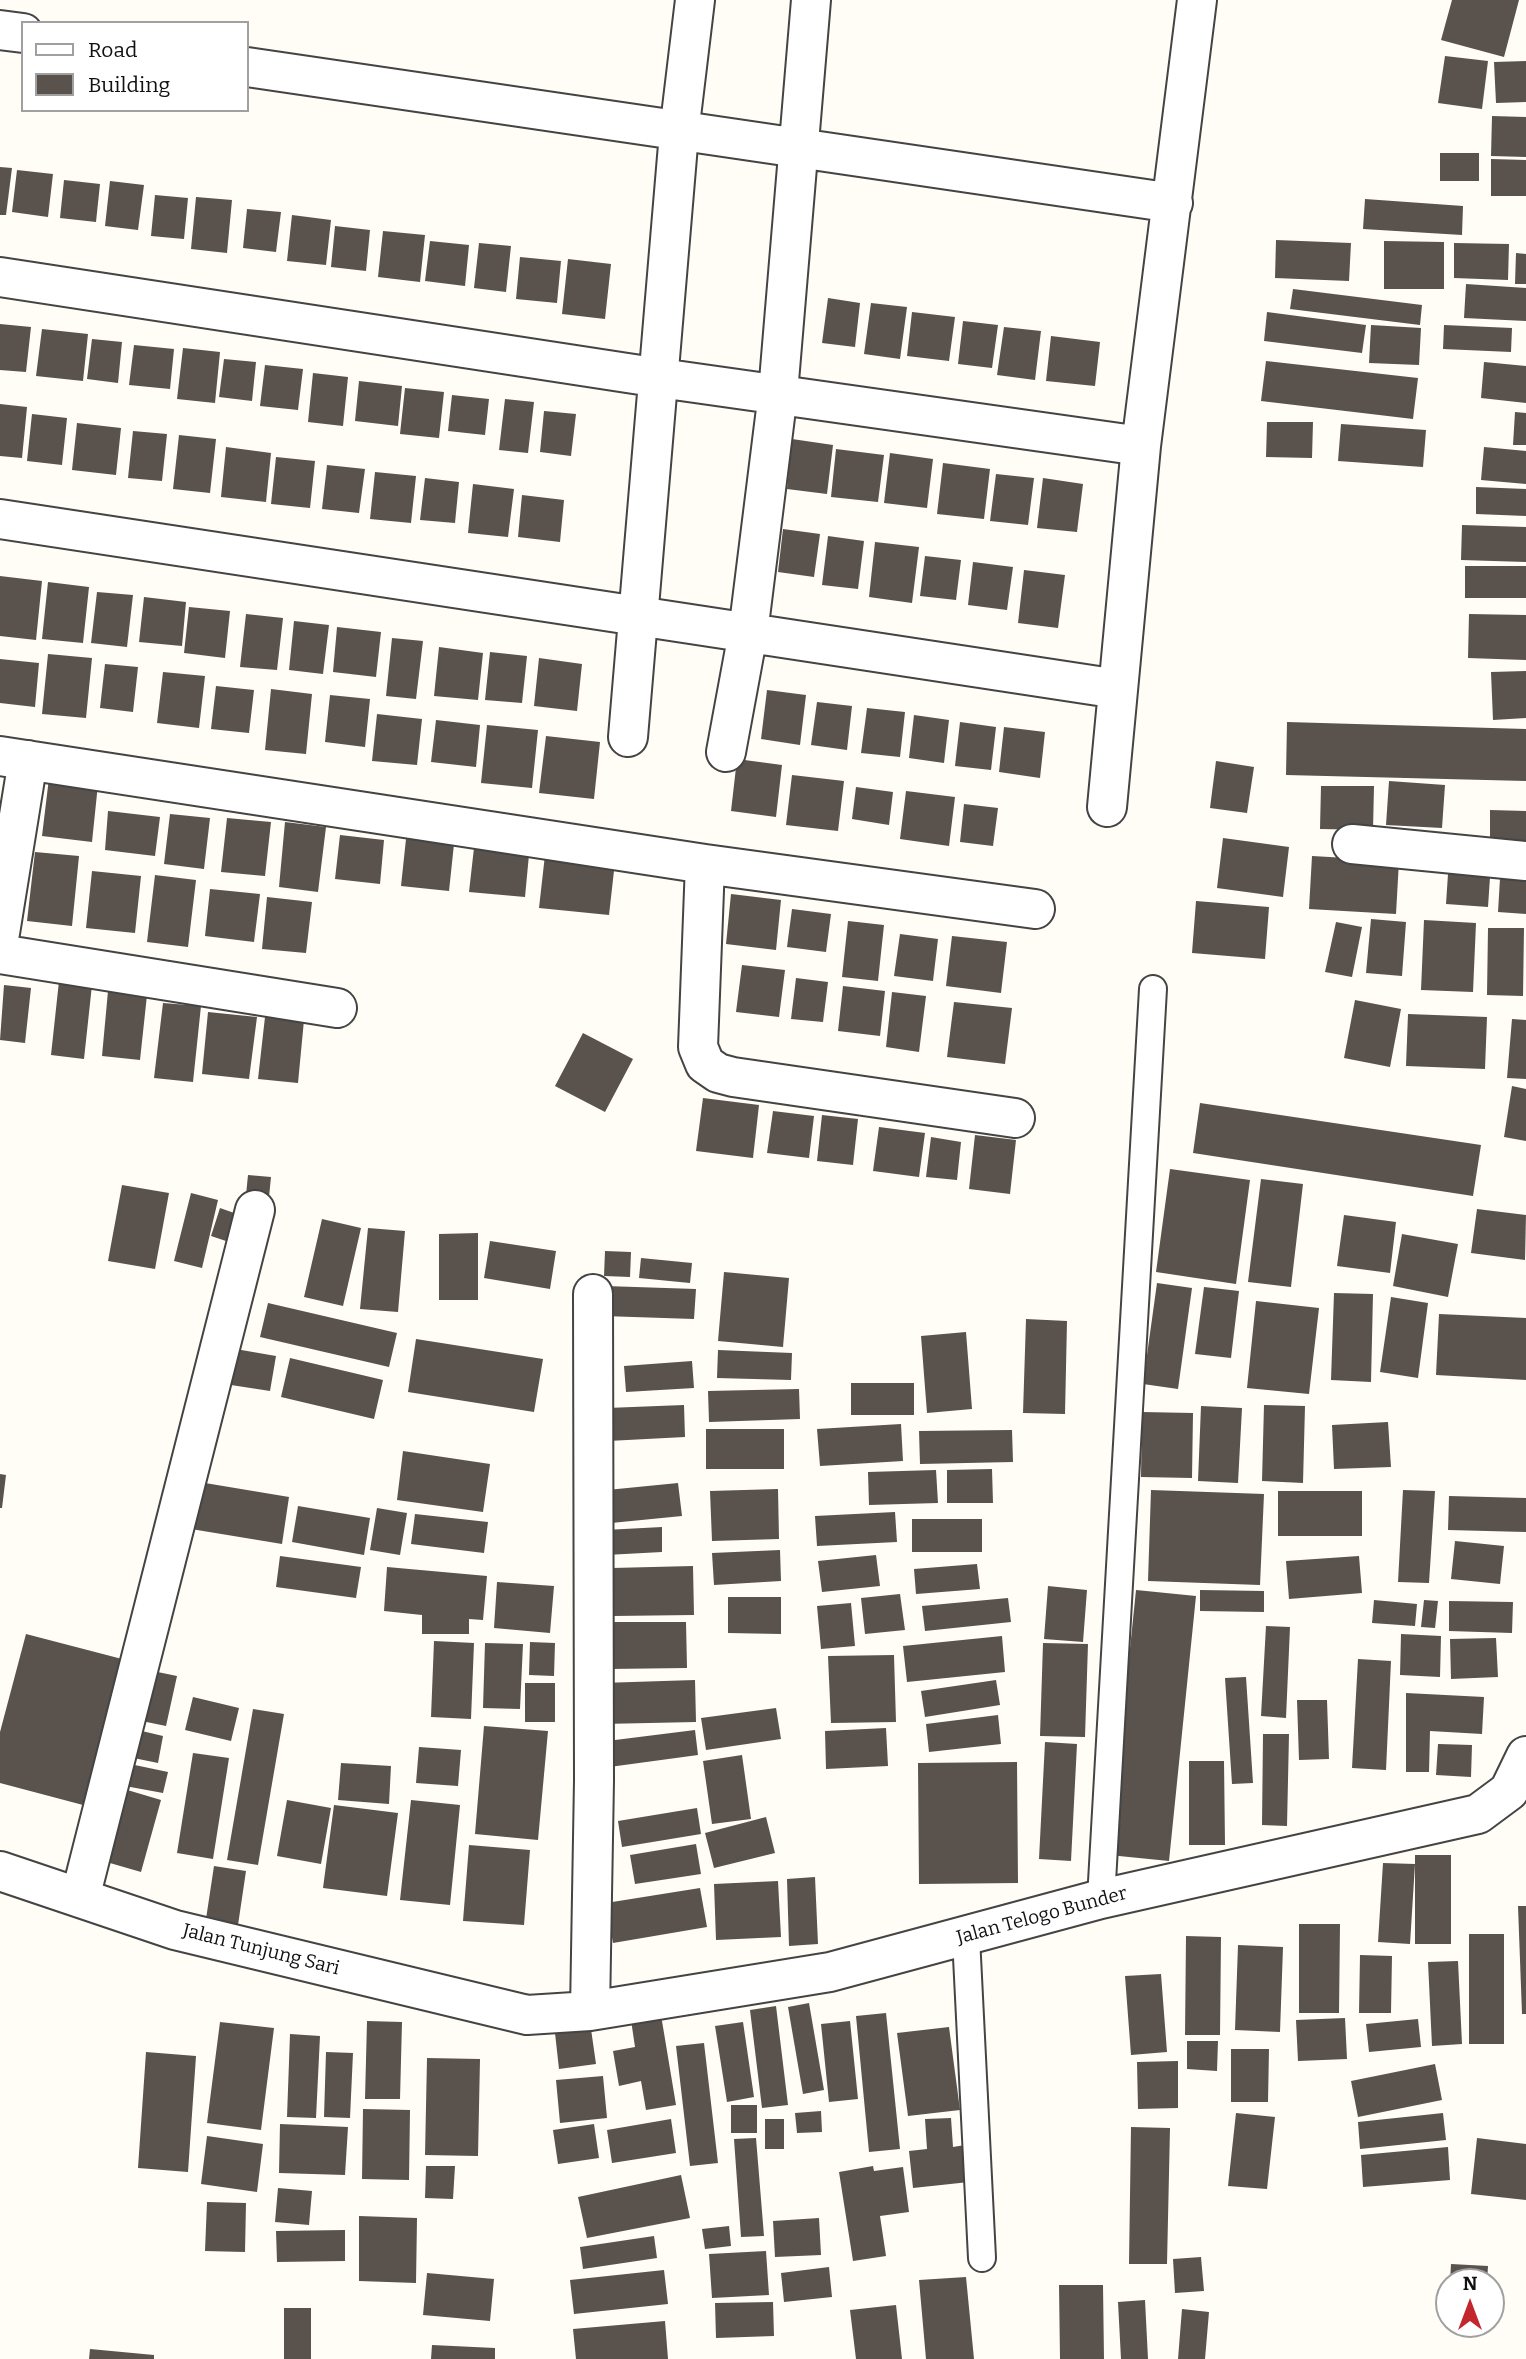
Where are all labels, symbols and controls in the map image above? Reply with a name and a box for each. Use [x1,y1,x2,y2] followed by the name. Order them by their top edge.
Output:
[21,21,248,112] legend
[88,37,137,63] text: Road
[88,72,170,98] text: Building
[954,1882,1130,1950] street label: Jalan Telogo Bunder
[180,1919,342,1981] street label: Jalan Tunjung Sari
[1435,2268,1505,2338] north arrow
[1463,2272,1477,2295] text: N

